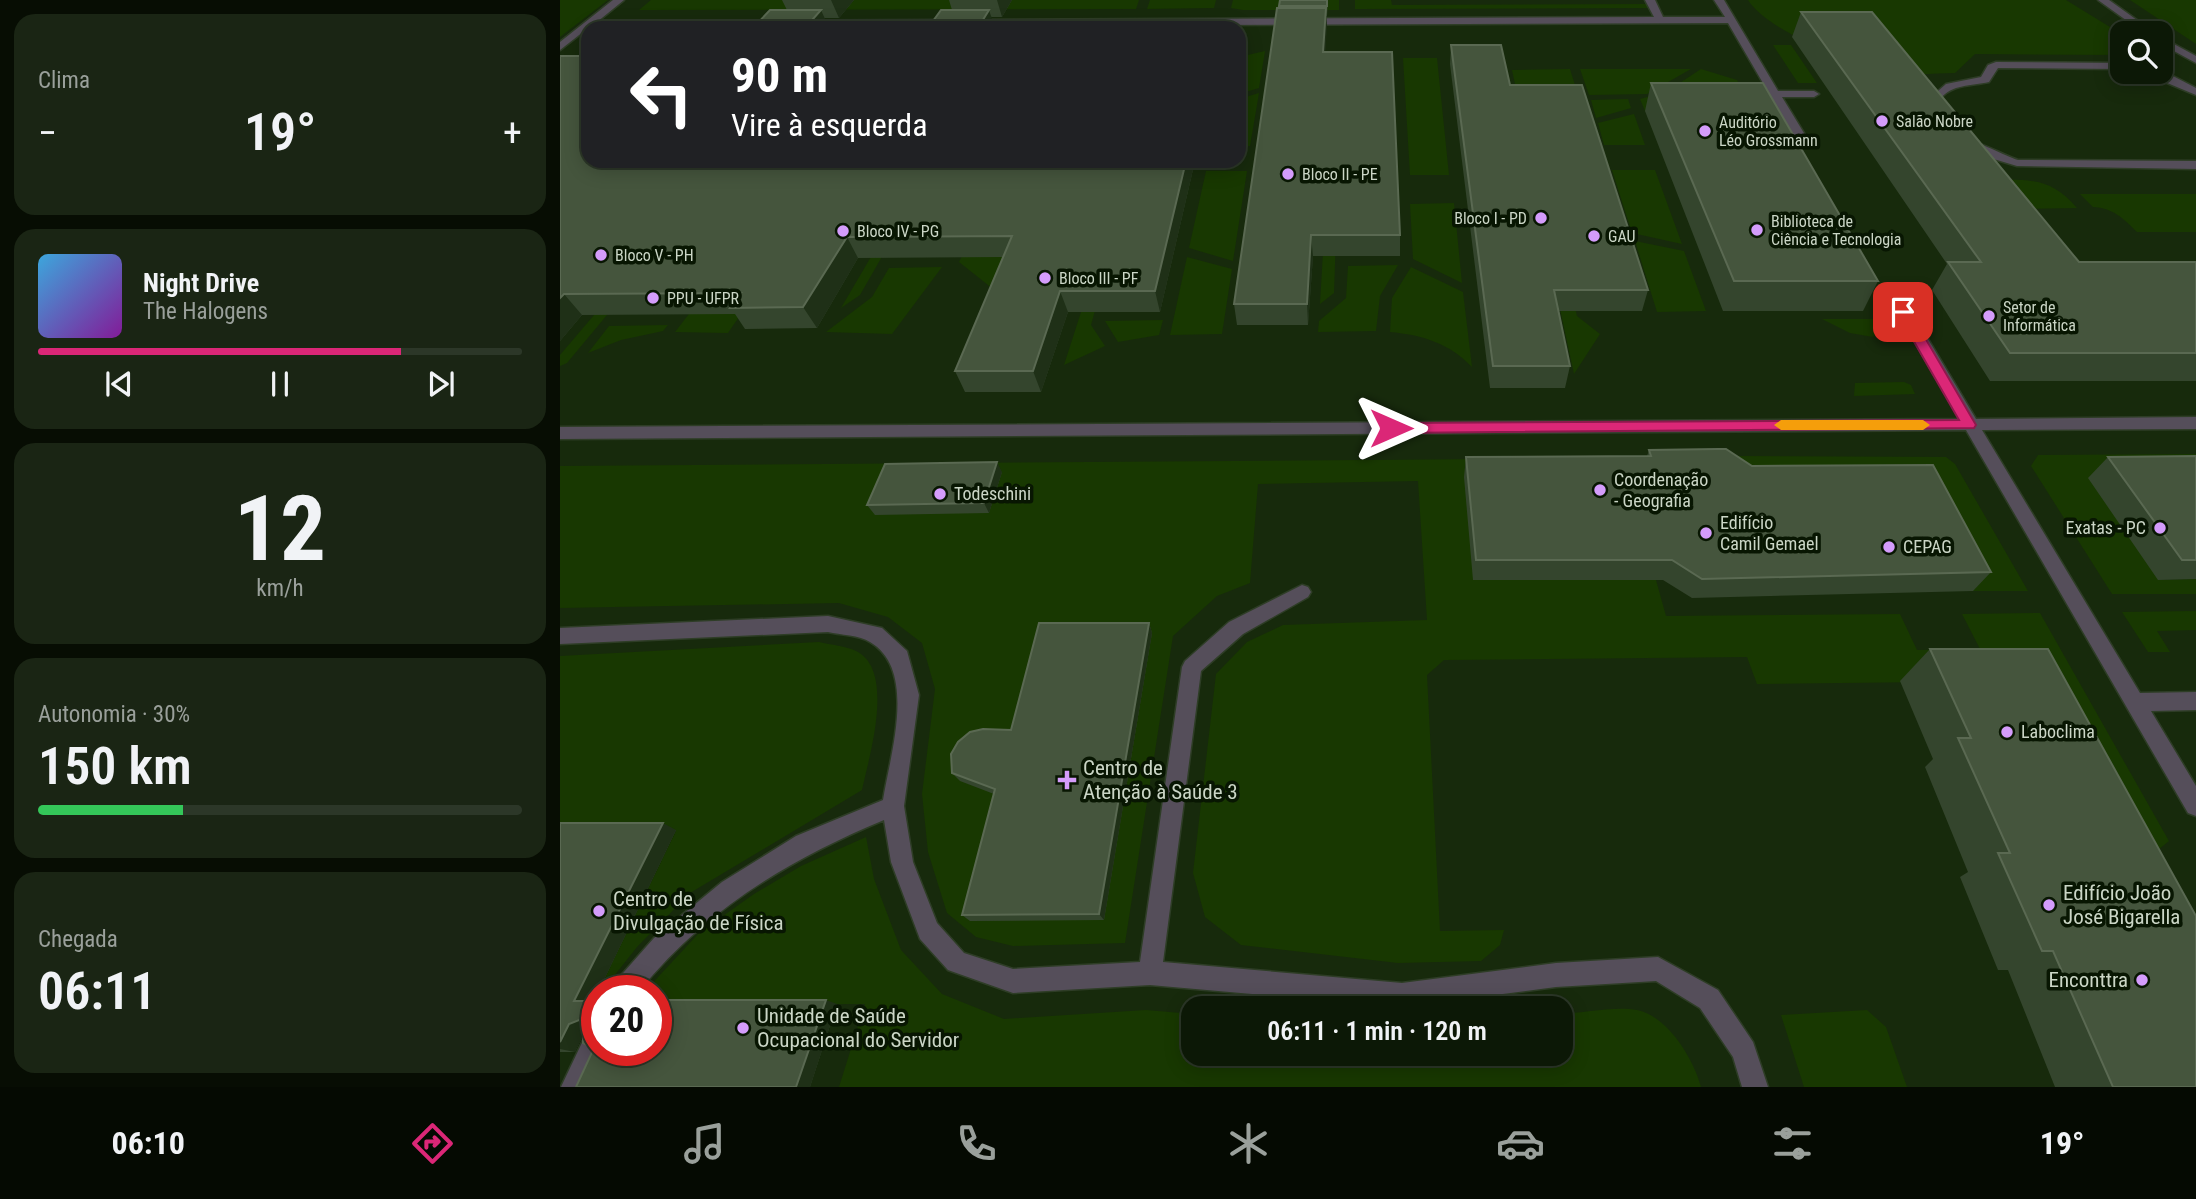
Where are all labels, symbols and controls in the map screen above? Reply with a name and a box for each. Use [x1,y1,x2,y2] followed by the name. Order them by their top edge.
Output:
[2110,21,2173,84] map controls
[2110,21,2173,84] button: search
[731,47,828,104] text: 90 m
[616,49,707,140] icon: left
[38,67,90,94] text: Clima
[244,102,316,163] text: 19°
[731,106,927,144] text: Vire à esquerda
[38,111,57,155] text: −
[503,111,522,155] text: +
[1896,112,1973,131] place label: Salão Nobre
[1719,113,1818,150] place label: Auditório Léo Grossmann
[1874,113,1890,129] marker: Salão Nobre
[1697,123,1713,139] marker: Auditório Léo Grossmann
[1302,165,1378,184] place label: Bloco II - PE
[1280,166,1296,182] marker: Bloco II - PE
[1454,209,1527,228] place label: Bloco I - PD
[1533,210,1549,226] marker: Bloco I - PD
[1771,212,1901,249] place label: Biblioteca de Ciência e Tecnologia
[857,222,939,241] place label: Bloco IV - PG
[1749,222,1765,238] marker: Biblioteca de Ciência e Tecnologia
[835,223,851,239] marker: Bloco IV - PG
[1608,227,1636,246] place label: GAU
[1586,228,1602,244] marker: GAU
[615,246,694,265] place label: Bloco V - PH
[593,247,609,263] marker: Bloco V - PH
[143,268,259,298] text: Night Drive
[1059,269,1139,288] place label: Bloco III - PF
[1037,270,1053,286] marker: Bloco III - PF
[1873,282,1933,342] pin
[667,289,740,308] place label: PPU - UFPR
[645,290,661,306] marker: PPU - UFPR
[1884,293,1922,331] icon: arrive
[143,298,268,325] text: The Halogens
[2003,298,2076,335] place label: Setor de Informática
[1981,308,1997,324] marker: Setor de Informática
[100,365,138,403] icon: previous
[261,365,299,403] icon: pause
[422,365,460,403] icon: next
[1354,391,1428,465] position arrow
[1614,469,1708,511] place label: Coordenação - Geografia
[234,476,326,582] text: 12
[1592,482,1608,498] marker: Coordenação - Geografia
[954,483,1031,504] place label: Todeschini
[932,486,948,502] marker: Todeschini
[1720,512,1819,554] place label: Edifício Camil Gemael
[2065,517,2146,538] place label: Exatas - PC
[2152,520,2168,536] marker: Exatas - PC
[1698,525,1714,541] marker: Edifício Camil Gemael
[1903,536,1952,557] place label: CEPAG
[1881,539,1897,555] marker: CEPAG
[256,575,304,602] text: km/h
[38,701,190,728] text: Autonomia · 30%
[2021,721,2095,742] place label: Laboclima
[1999,724,2015,740] marker: Laboclima
[38,736,192,797] text: 150 km
[1083,756,1238,804] place label: Centro de Atenção à Saúde 3
[1057,770,1077,790] marker: Centro de Atenção à Saúde 3
[2063,881,2180,929] place label: Edifício João José Bigarella
[613,887,784,935] place label: Centro de Divulgação de Física
[2041,897,2057,913] marker: Edifício João José Bigarella
[591,903,607,919] marker: Centro de Divulgação de Física
[38,926,118,953] text: Chegada
[38,961,156,1022] text: 06:11
[2049,968,2128,992] place label: Enconttra
[2134,972,2150,988] marker: Enconttra
[581,975,672,1066] speed limit sign: 20
[757,1004,959,1052] place label: Unidade de Saúde Ocupacional do Servidor
[1267,1016,1487,1046] text: 06:11 · 1 min · 120 m
[735,1020,751,1036] marker: Unidade de Saúde Ocupacional do Servidor
[408,1119,457,1168] icon: directions
[680,1119,729,1168] icon: music
[952,1119,1001,1168] icon: phone
[1224,1119,1273,1168] icon: climate
[1496,1119,1545,1168] icon: car
[1768,1119,1817,1168] icon: filters
[111,1124,185,1162] text: 06:10
[2040,1124,2084,1162] text: 19°

